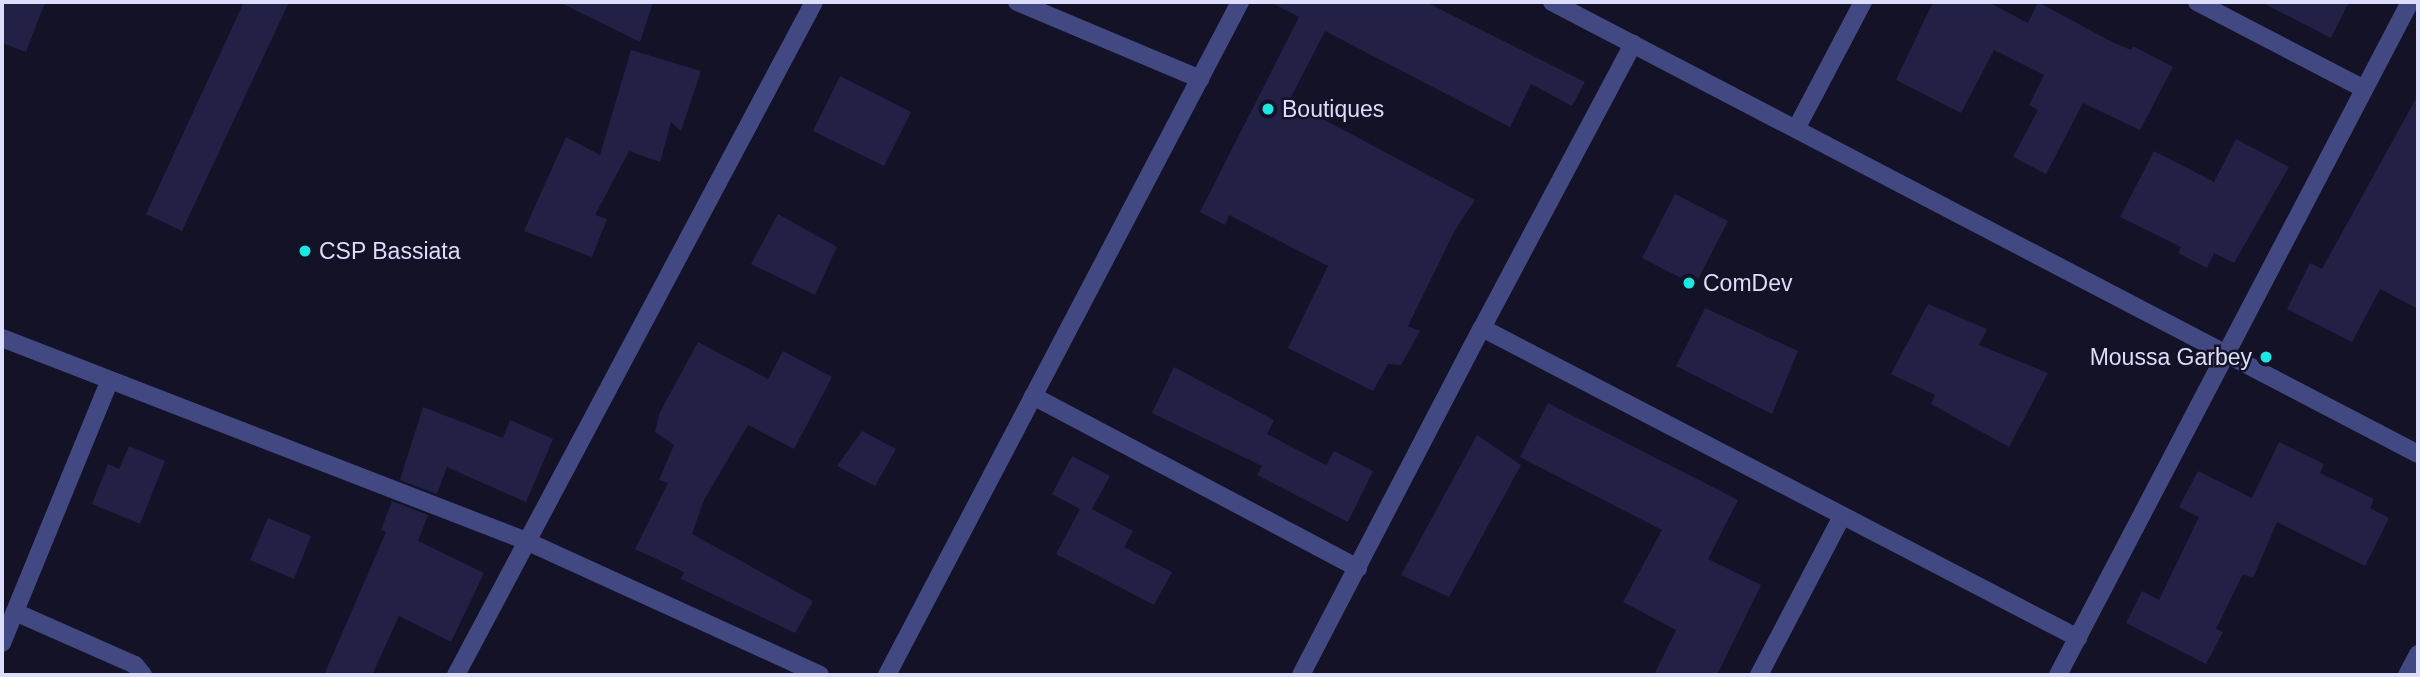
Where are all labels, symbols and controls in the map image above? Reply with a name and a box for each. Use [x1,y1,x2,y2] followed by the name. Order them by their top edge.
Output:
[1282,95,1384,123] place label: Boutiques
[1260,101,1276,117] marker: Boutiques
[319,237,461,265] place label: CSP Bassiata
[297,243,313,259] marker: CSP Bassiata
[1703,269,1792,297] place label: ComDev
[1681,275,1697,291] marker: ComDev
[2090,343,2252,371] place label: Moussa Garbey
[2258,349,2274,365] marker: Moussa Garbey

